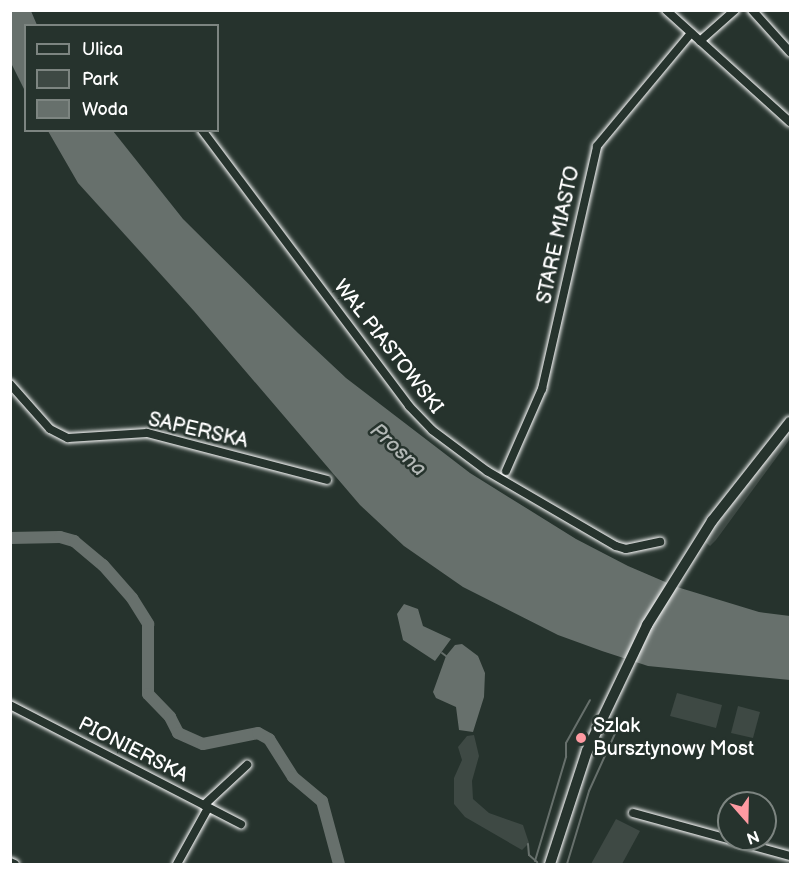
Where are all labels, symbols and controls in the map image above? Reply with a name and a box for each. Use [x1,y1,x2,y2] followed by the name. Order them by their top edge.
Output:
[24,24,219,132] legend
[82,39,123,60] text: Ulica
[82,69,118,90] text: Park
[82,99,128,120] text: Woda
[533,164,585,306] street label: STARE MIASTO
[328,275,448,419] street label: WAŁ PIASTOWSKI
[146,408,250,454] street label: SAPERSKA
[365,418,431,482] water label: Prosna
[74,712,192,788] street label: PIONIERSKA
[593,714,755,761] place label: Szlak Bursztynowy Most
[574,731,588,745] marker: Szlak Bursztynowy Most
[717,791,777,851] north arrow
[744,826,762,847] text: N

